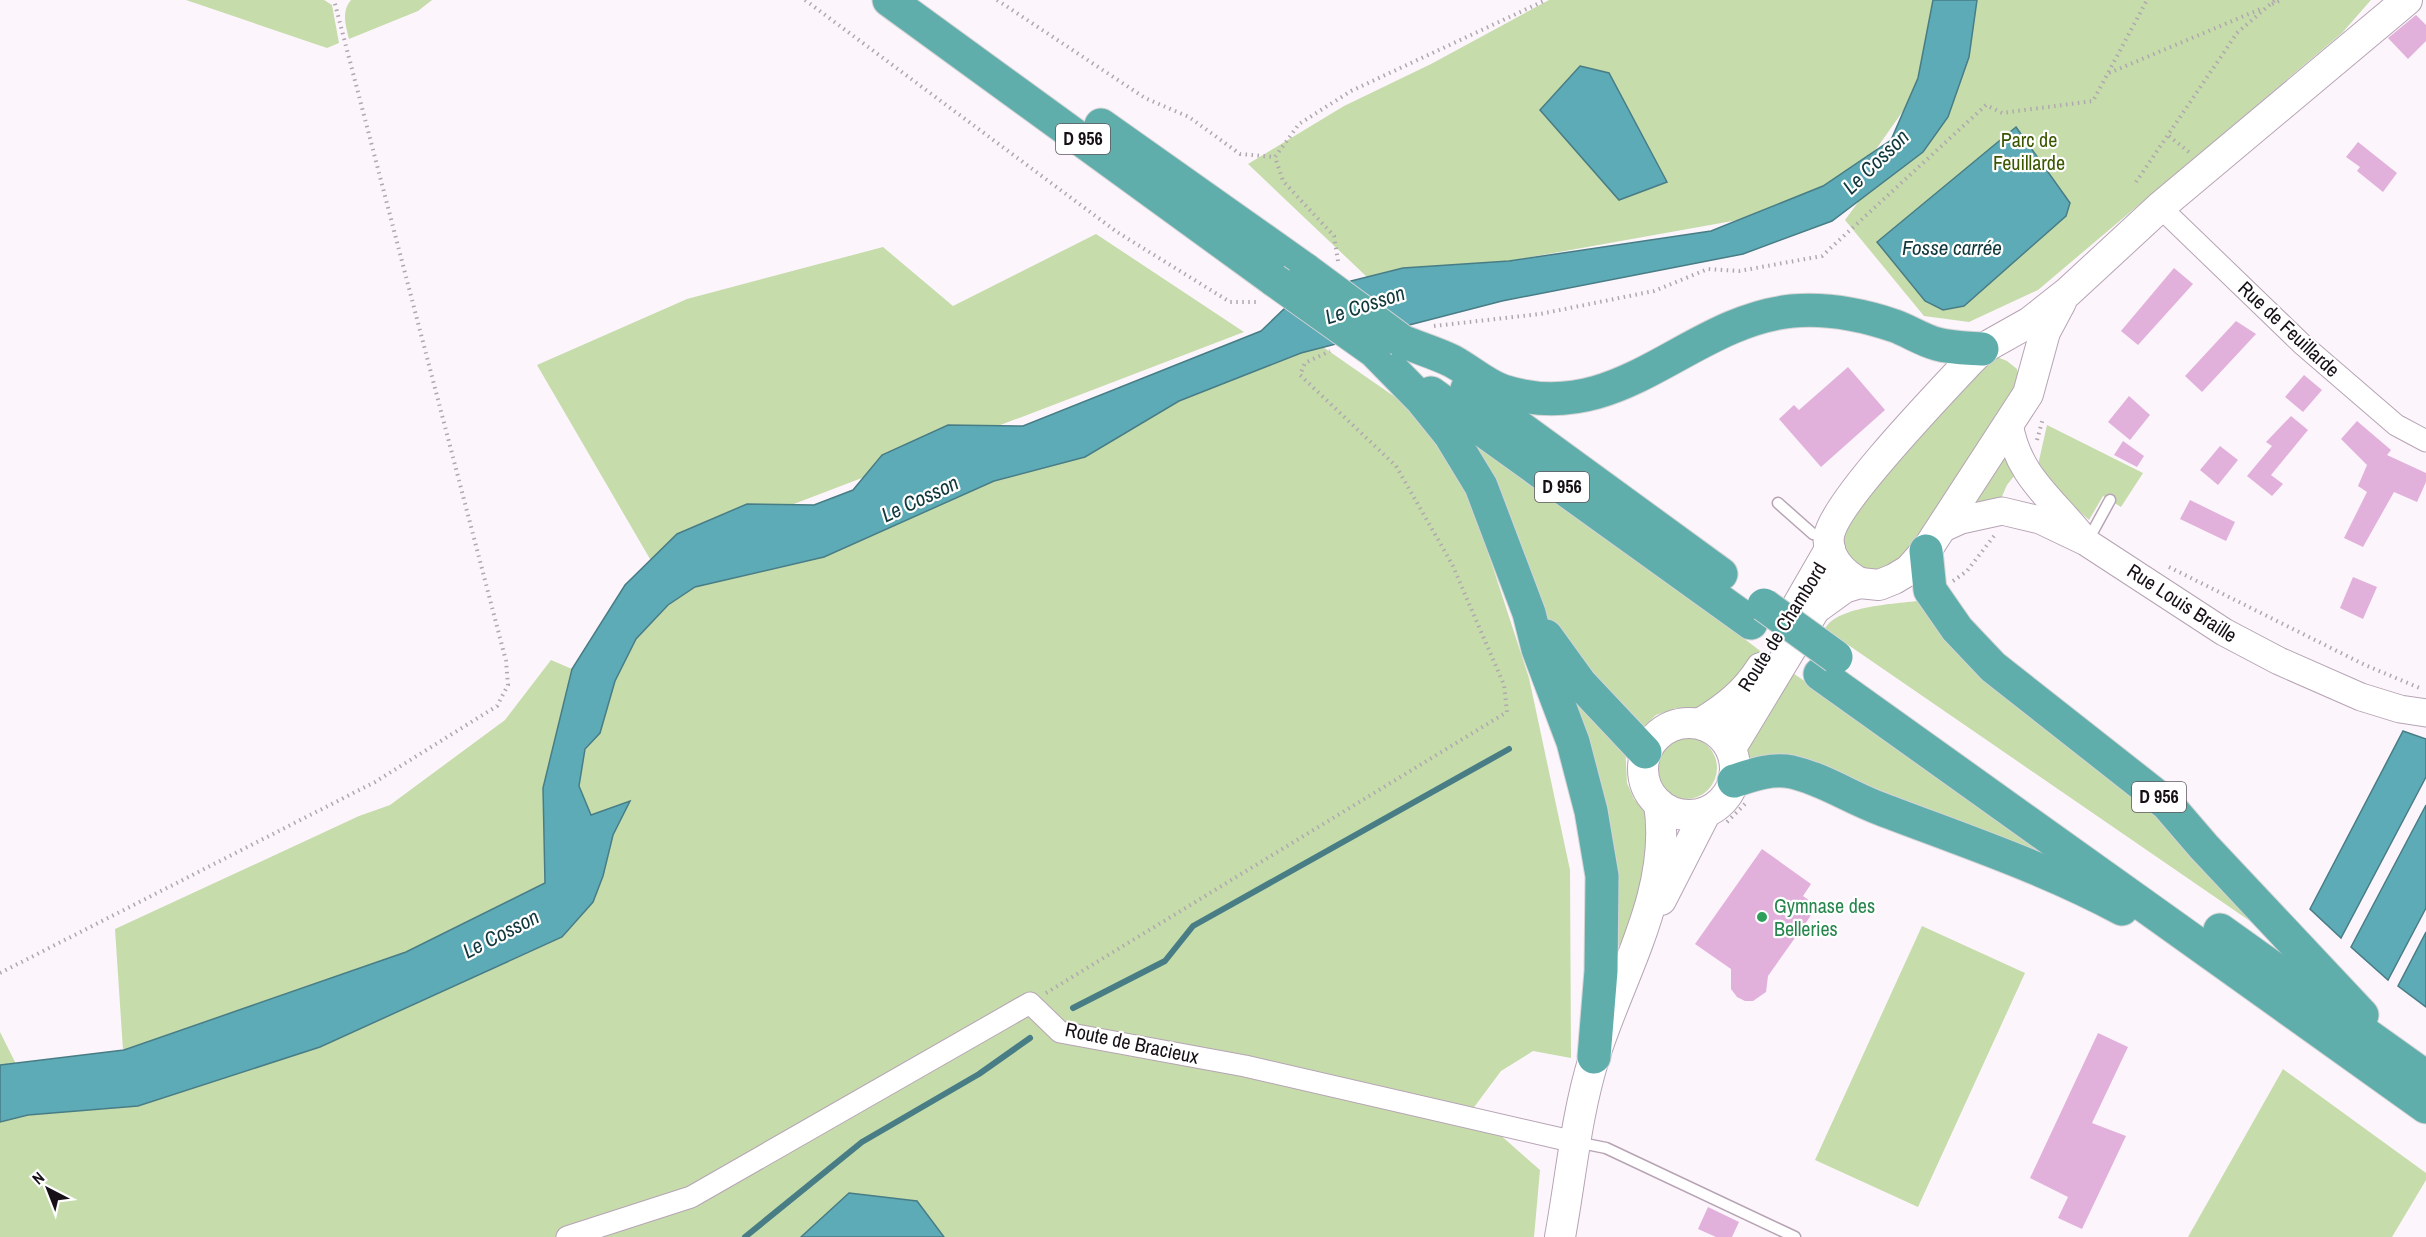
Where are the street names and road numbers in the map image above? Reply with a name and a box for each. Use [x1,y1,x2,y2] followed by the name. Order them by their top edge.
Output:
[1056,124,1110,154] road number: D 956
[2233,275,2346,383] street label: Rue de Feuillarde
[1535,472,1589,502] road number: D 956
[1731,557,1832,697] street label: Route de Chambord
[2122,557,2242,648] street label: Rue Louis Braille
[2132,782,2186,812] road number: D 956
[1063,1015,1202,1070] street label: Route de Bracieux

